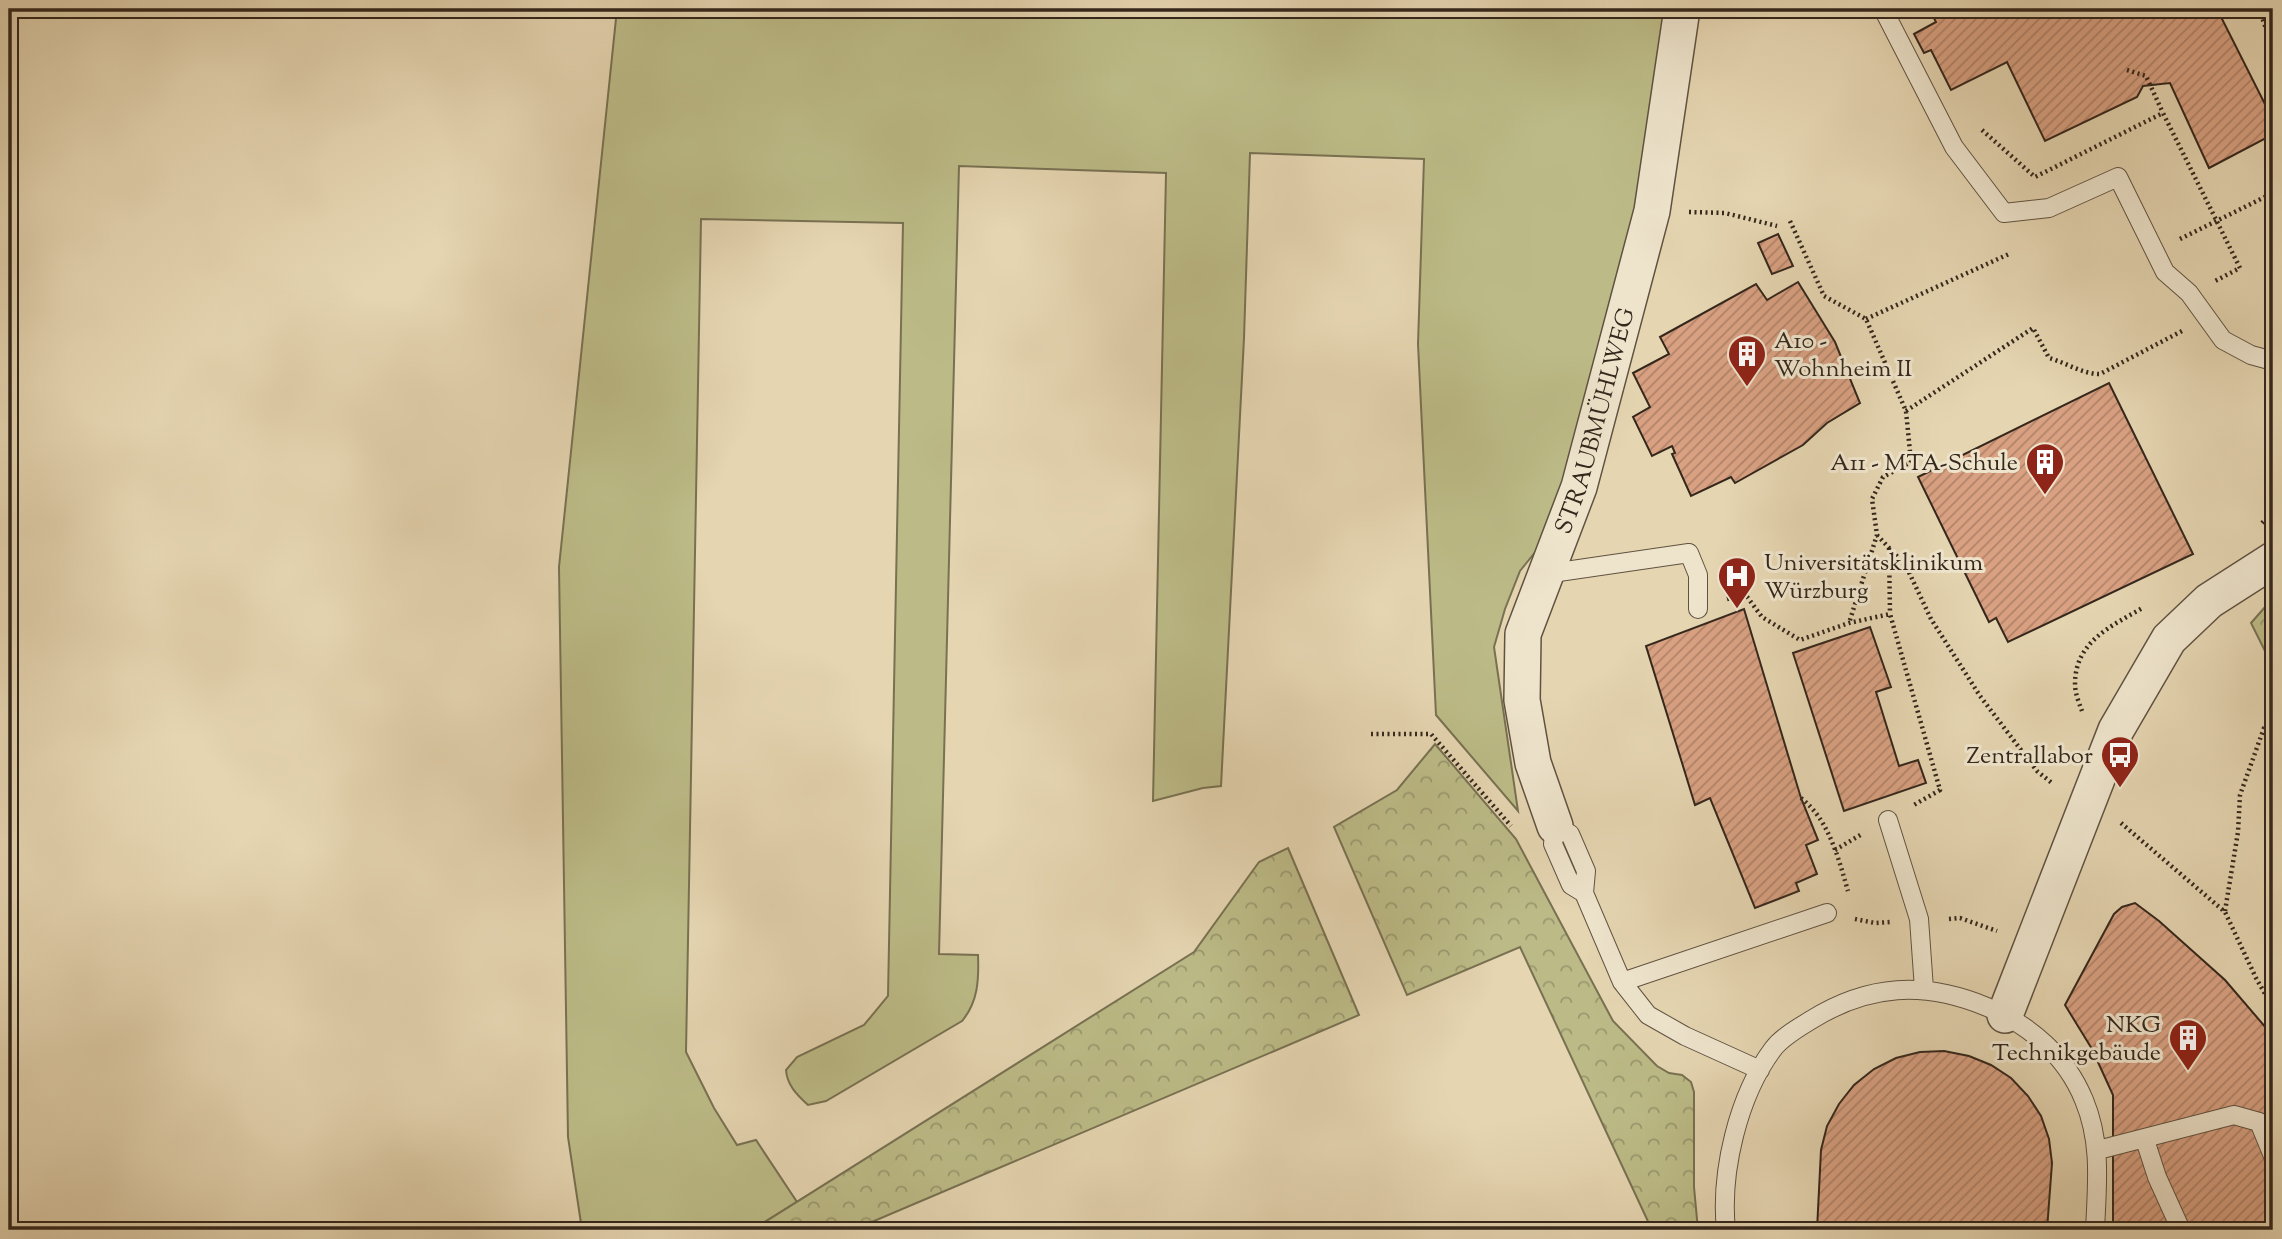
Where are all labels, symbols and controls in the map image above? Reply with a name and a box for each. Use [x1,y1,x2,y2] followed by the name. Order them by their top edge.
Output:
[1548,304,1645,539] street label: STRAUBMÜHLWEG
[1774,325,1912,387] place label: A10 - Wohnheim II
[1726,333,1768,388] building icon: A10 - Wohnheim II
[2024,441,2066,496] building icon: A11 - MTA-Schule
[1830,447,2018,481] place label: A11 - MTA-Schule
[1764,547,1983,609] place label: Universitätsklinikum Würzburg
[1716,555,1758,610] hospital icon: Universitätsklinikum Würzburg
[2099,734,2141,789] bus stop icon: Zentrallabor
[1967,740,2093,774] place label: Zentrallabor
[1992,1009,2161,1071] place label: NKG Technikgebäude
[2167,1017,2209,1072] building icon: NKG Technikgebäude

